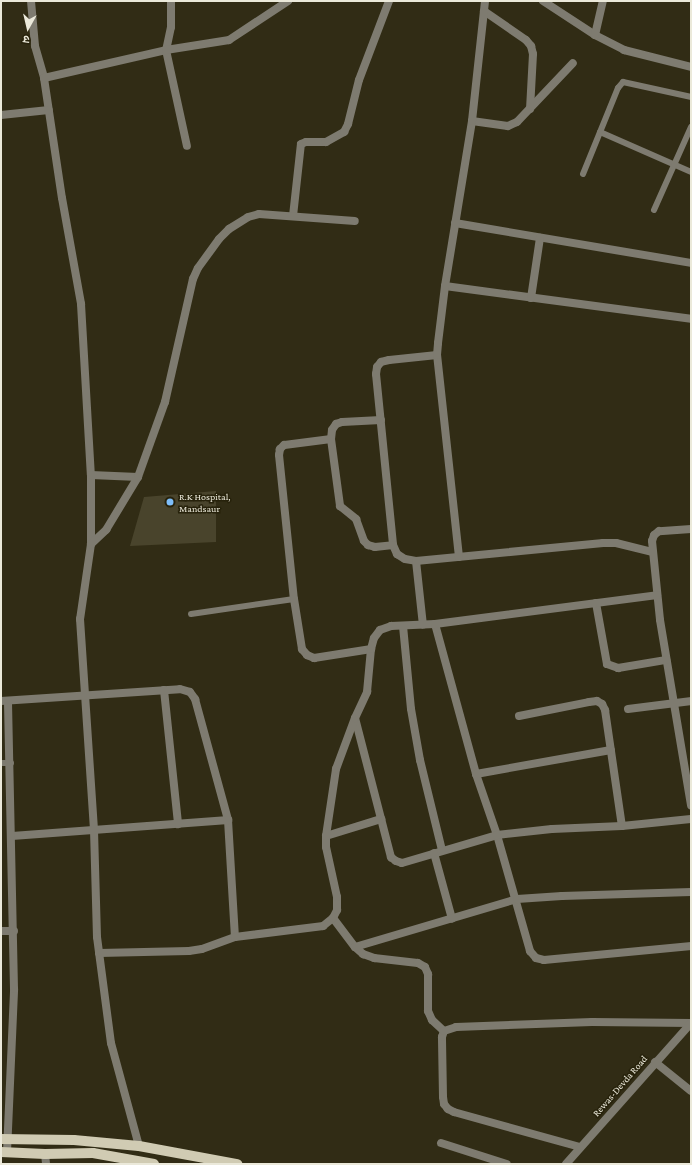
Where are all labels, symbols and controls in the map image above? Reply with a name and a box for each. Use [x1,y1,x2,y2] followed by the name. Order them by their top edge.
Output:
[8,8,48,48] north arrow
[22,33,30,46] text: उ
[179,490,231,514] place label: R.K Hospital, Mandsaur
[164,496,176,508] marker: R.K Hospital, Mandsaur
[590,1053,650,1119] street label: Rewas-Devda Road

